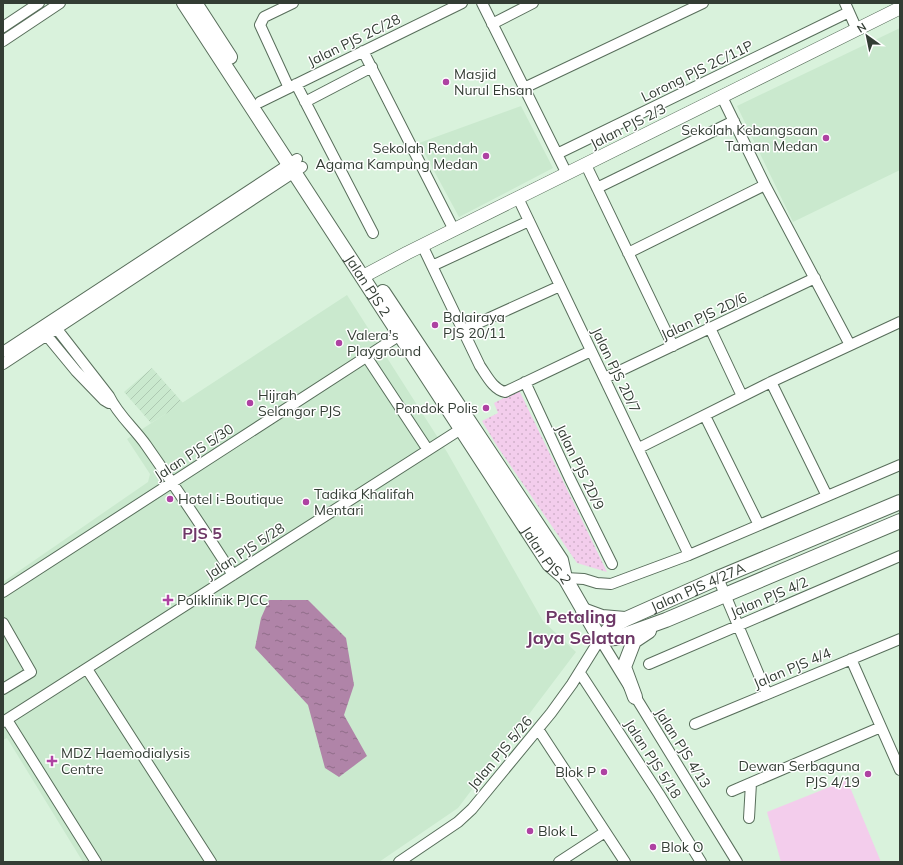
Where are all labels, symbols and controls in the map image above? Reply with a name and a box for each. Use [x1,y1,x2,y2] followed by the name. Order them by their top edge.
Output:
[305,10,403,70] street label: Jalan PJS 2C/28
[847,16,887,56] north arrow
[854,19,869,36] text: N
[638,36,756,106] street label: Lorong PJS 2C/11P
[454,65,533,99] place label: Masjid Nurul Ehsan
[441,77,451,87] marker: Masjid Nurul Ehsan
[587,99,669,153] street label: Jalan PJS 2/3
[681,121,818,155] place label: Sekolah Kebangsaan Taman Medan
[821,133,831,143] marker: Sekolah Kebangsaan Taman Medan
[316,139,478,173] place label: Sekolah Rendah Agama Kampung Medan
[481,151,491,161] marker: Sekolah Rendah Agama Kampung Medan
[341,251,394,320] street label: Jalan PJS 2
[658,288,750,344] street label: Jalan PJS 2D/6
[443,308,506,342] place label: Balairaya PJS 20/11
[430,320,440,330] marker: Balairaya PJS 20/11
[588,324,644,416] street label: Jalan PJS 2D/7
[347,326,421,360] place label: Valera's Playground
[334,338,344,348] marker: Valera's Playground
[258,386,341,420] place label: Hijrah Selangor PJS
[245,398,255,408] marker: Hijrah Selangor PJS
[395,399,478,417] place label: Pondok Polis
[481,403,491,413] marker: Pondok Polis
[151,420,237,484] street label: Jalan PJS 5/30
[552,421,608,513] street label: Jalan PJS 2D/9
[314,485,414,519] place label: Tadika Khalifah Mentari
[178,490,283,508] place label: Hotel i-Boutique
[165,494,175,504] marker: Hotel i-Boutique
[301,497,311,507] marker: Tadika Khalifah Mentari
[202,519,288,583] street label: Jalan PJS 5/28
[182,523,222,543] district label: PJS 5
[518,523,576,587] street label: Jalan PJS 2
[648,558,749,616] street label: Jalan PJS 4/27A
[727,573,811,621] street label: Jalan PJS 4/2
[177,591,268,609] place label: Poliklinik PJCC
[162,594,174,606] marker: Poliklinik PJCC
[526,605,636,649] district label: Petaling Jaya Selatan
[750,643,834,692] street label: Jalan PJS 4/4
[651,705,715,791] street label: Jalan PJS 4/13
[464,712,536,794] street label: Jalan PJS 5/26
[621,716,685,802] street label: Jalan PJS 5/18
[61,744,190,778] place label: MDZ Haemodialysis Centre
[46,755,58,767] marker: MDZ Haemodialysis Centre
[738,757,860,791] place label: Dewan Serbaguna PJS 4/19
[555,763,596,781] place label: Blok P
[599,767,609,777] marker: Blok P
[863,769,873,779] marker: Dewan Serbaguna PJS 4/19
[538,822,578,840] place label: Blok L
[525,826,535,836] marker: Blok L
[661,838,704,856] place label: Blok O
[648,842,658,852] marker: Blok O

